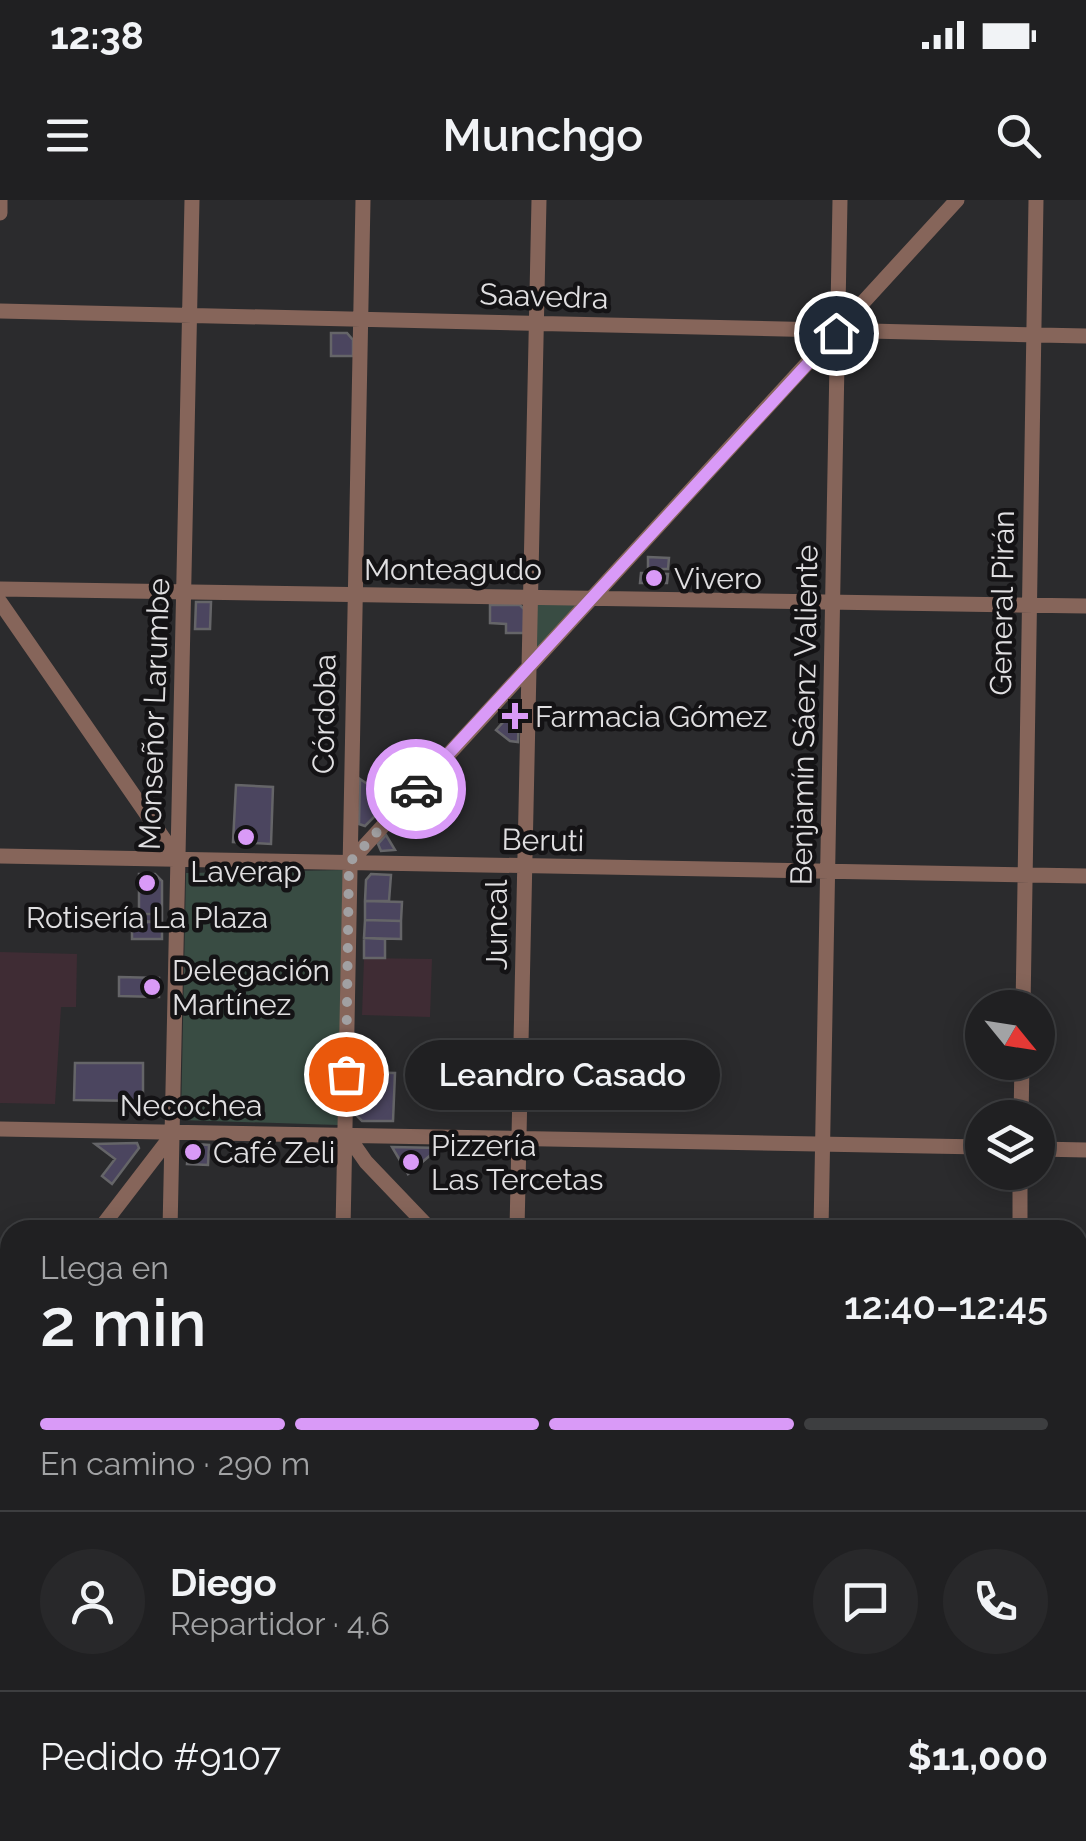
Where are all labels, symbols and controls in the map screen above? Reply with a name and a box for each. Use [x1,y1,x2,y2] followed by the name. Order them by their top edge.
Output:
[50,13,144,58] text: 12:38
[40,108,95,163] icon: menu
[991,108,1046,163] icon: search
[443,109,643,162] text: Munchgo
[479,276,609,316] street label: Saavedra
[794,291,879,376] pin
[809,306,864,361] icon: home
[983,510,1021,696] street label: General Pirán
[784,544,824,886] street label: Benjamín Sáenz Valiente
[364,552,542,587] street label: Monteagudo
[674,561,762,596] place label: Vivero
[643,567,665,589] marker: Vivero
[132,577,176,851] street label: Monseñor Larumbe
[305,654,343,774] street label: Córdoba
[535,699,768,734] place label: Farmacia Gómez
[504,705,526,727] marker: Farmacia Gómez
[366,739,466,839] courier
[389,762,444,817] icon: car
[501,822,585,858] street label: Beruti
[235,826,257,848] marker: Laverap
[190,854,302,889] place label: Laverap
[136,872,158,894] marker: Rotisería La Plaza
[479,879,514,970] street label: Juncal
[26,900,268,935] place label: Rotisería La Plaza
[172,953,330,1022] place label: Delegación Martínez
[141,976,163,998] marker: Delegación Martínez
[965,990,1055,1080] north arrow
[965,990,1055,1190] map controls
[304,1032,389,1117] pin
[406,1039,721,1109] callout: Leandro Casado
[319,1047,374,1102] icon: bag
[439,1056,686,1093] text: Leandro Casado
[120,1088,262,1123] street label: Necochea
[965,1100,1055,1190] button: layers
[431,1128,603,1197] place label: Pizzería Las Tercetas
[213,1135,335,1170] place label: Café Zeli
[182,1141,204,1163] marker: Café Zeli
[400,1151,422,1173] marker: Pizzería Las Tercetas
[40,1249,169,1286] text: Llega en
[844,1283,1048,1328] text: 12:40–12:45
[40,1285,207,1361] text: 2 min
[40,1445,310,1482] text: En camino · 290 m
[40,1549,145,1654] button: person
[813,1549,918,1654] button: chat
[943,1549,1048,1654] button: phone
[170,1560,277,1605] text: Diego
[170,1605,390,1642] text: Repartidor · 4.6
[40,1734,281,1779] text: Pedido #9107
[908,1734,1048,1779] text: $11,000

